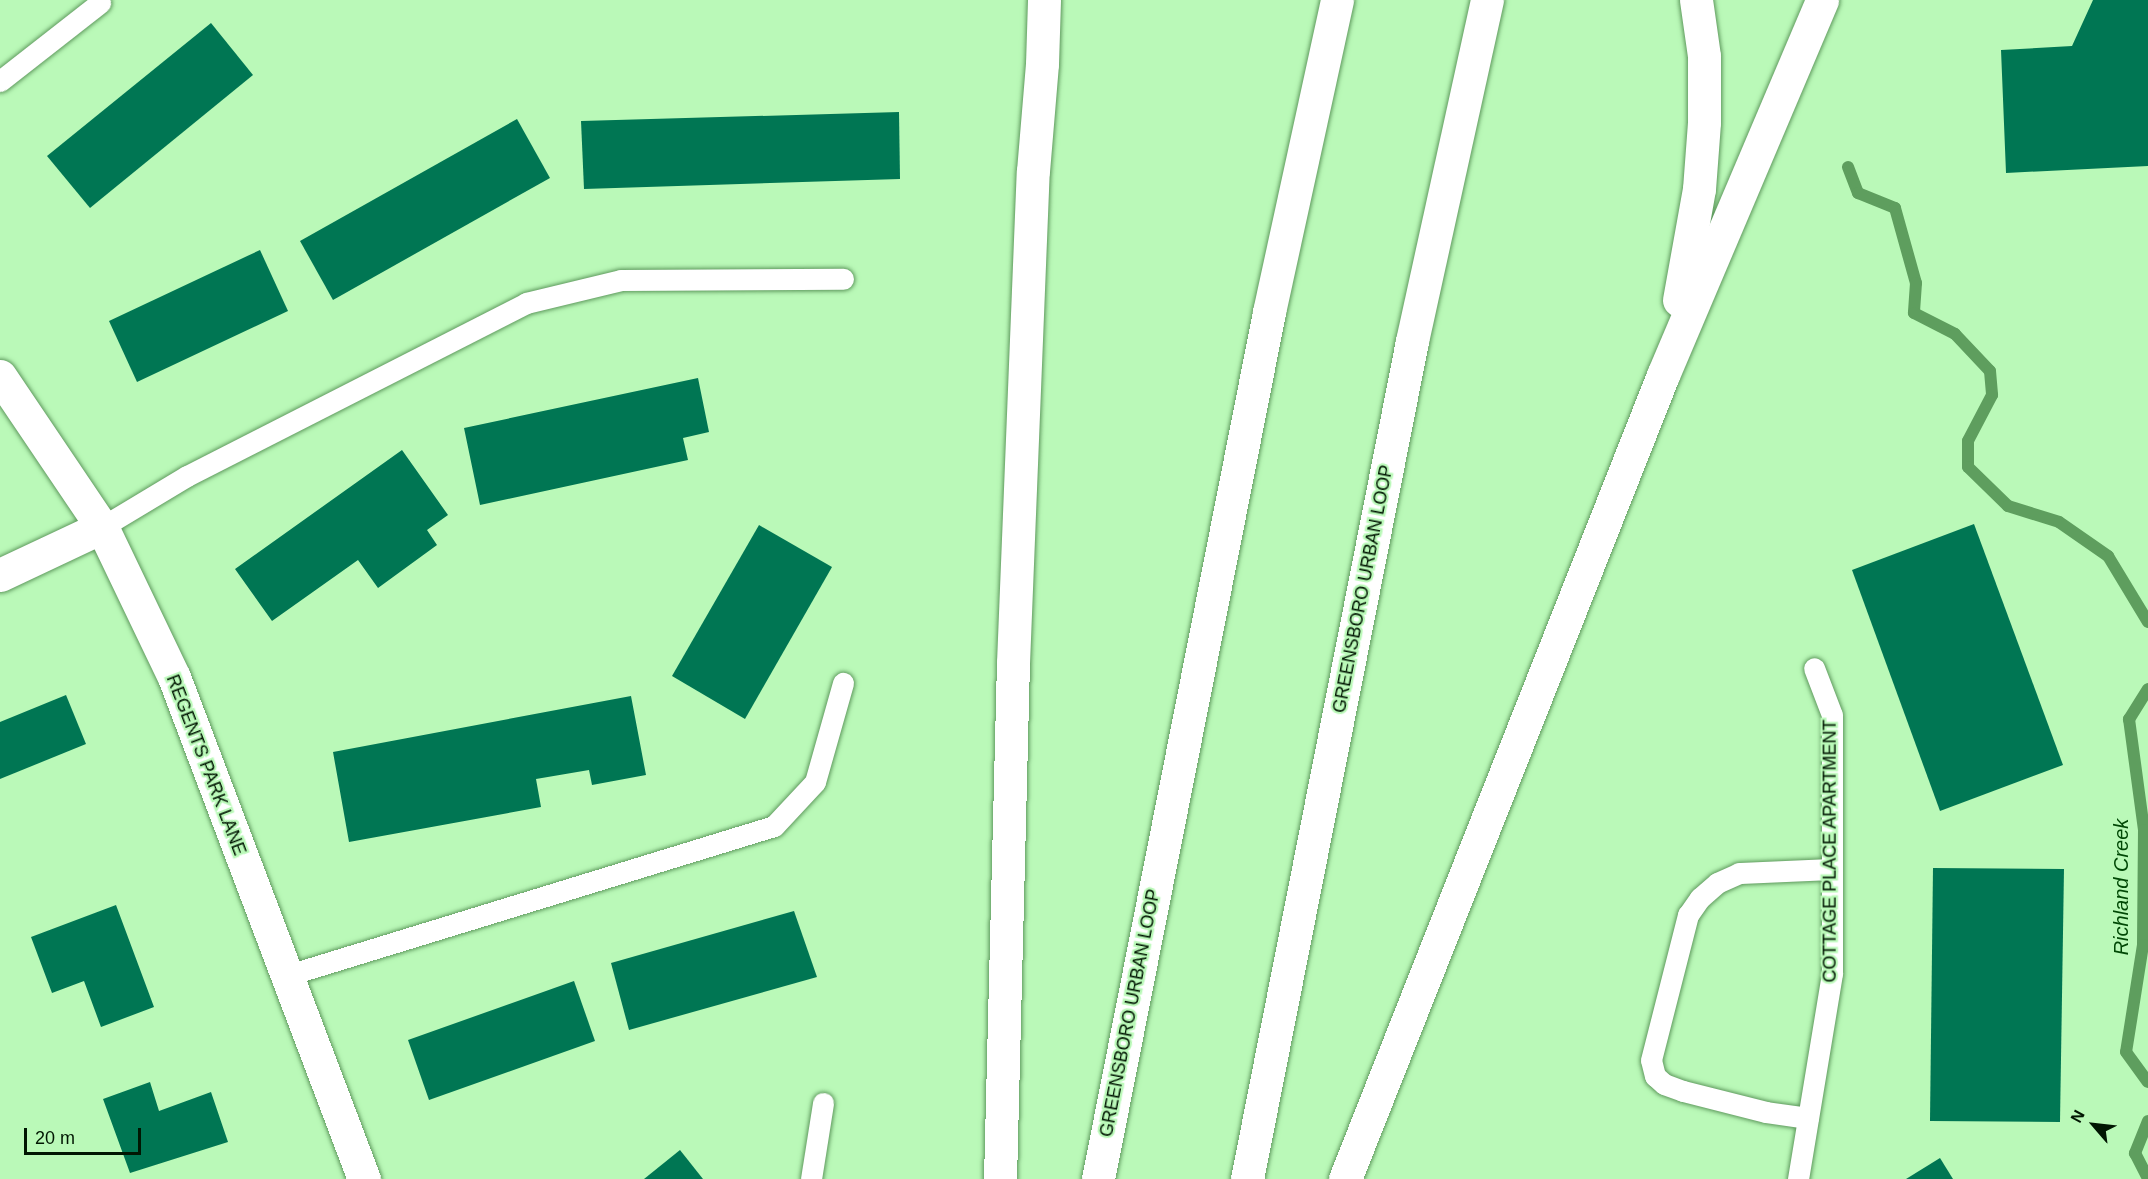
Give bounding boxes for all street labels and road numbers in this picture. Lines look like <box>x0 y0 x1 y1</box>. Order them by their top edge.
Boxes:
street label: GREENSBORO URBAN LOOP <box>1328 463 1398 715</box>
street label: REGENTS PARK LANE <box>162 672 250 858</box>
street label: COTTAGE PLACE APARTMENT <box>1819 719 1841 983</box>
street label: GREENSBORO URBAN LOOP <box>1095 887 1165 1139</box>

